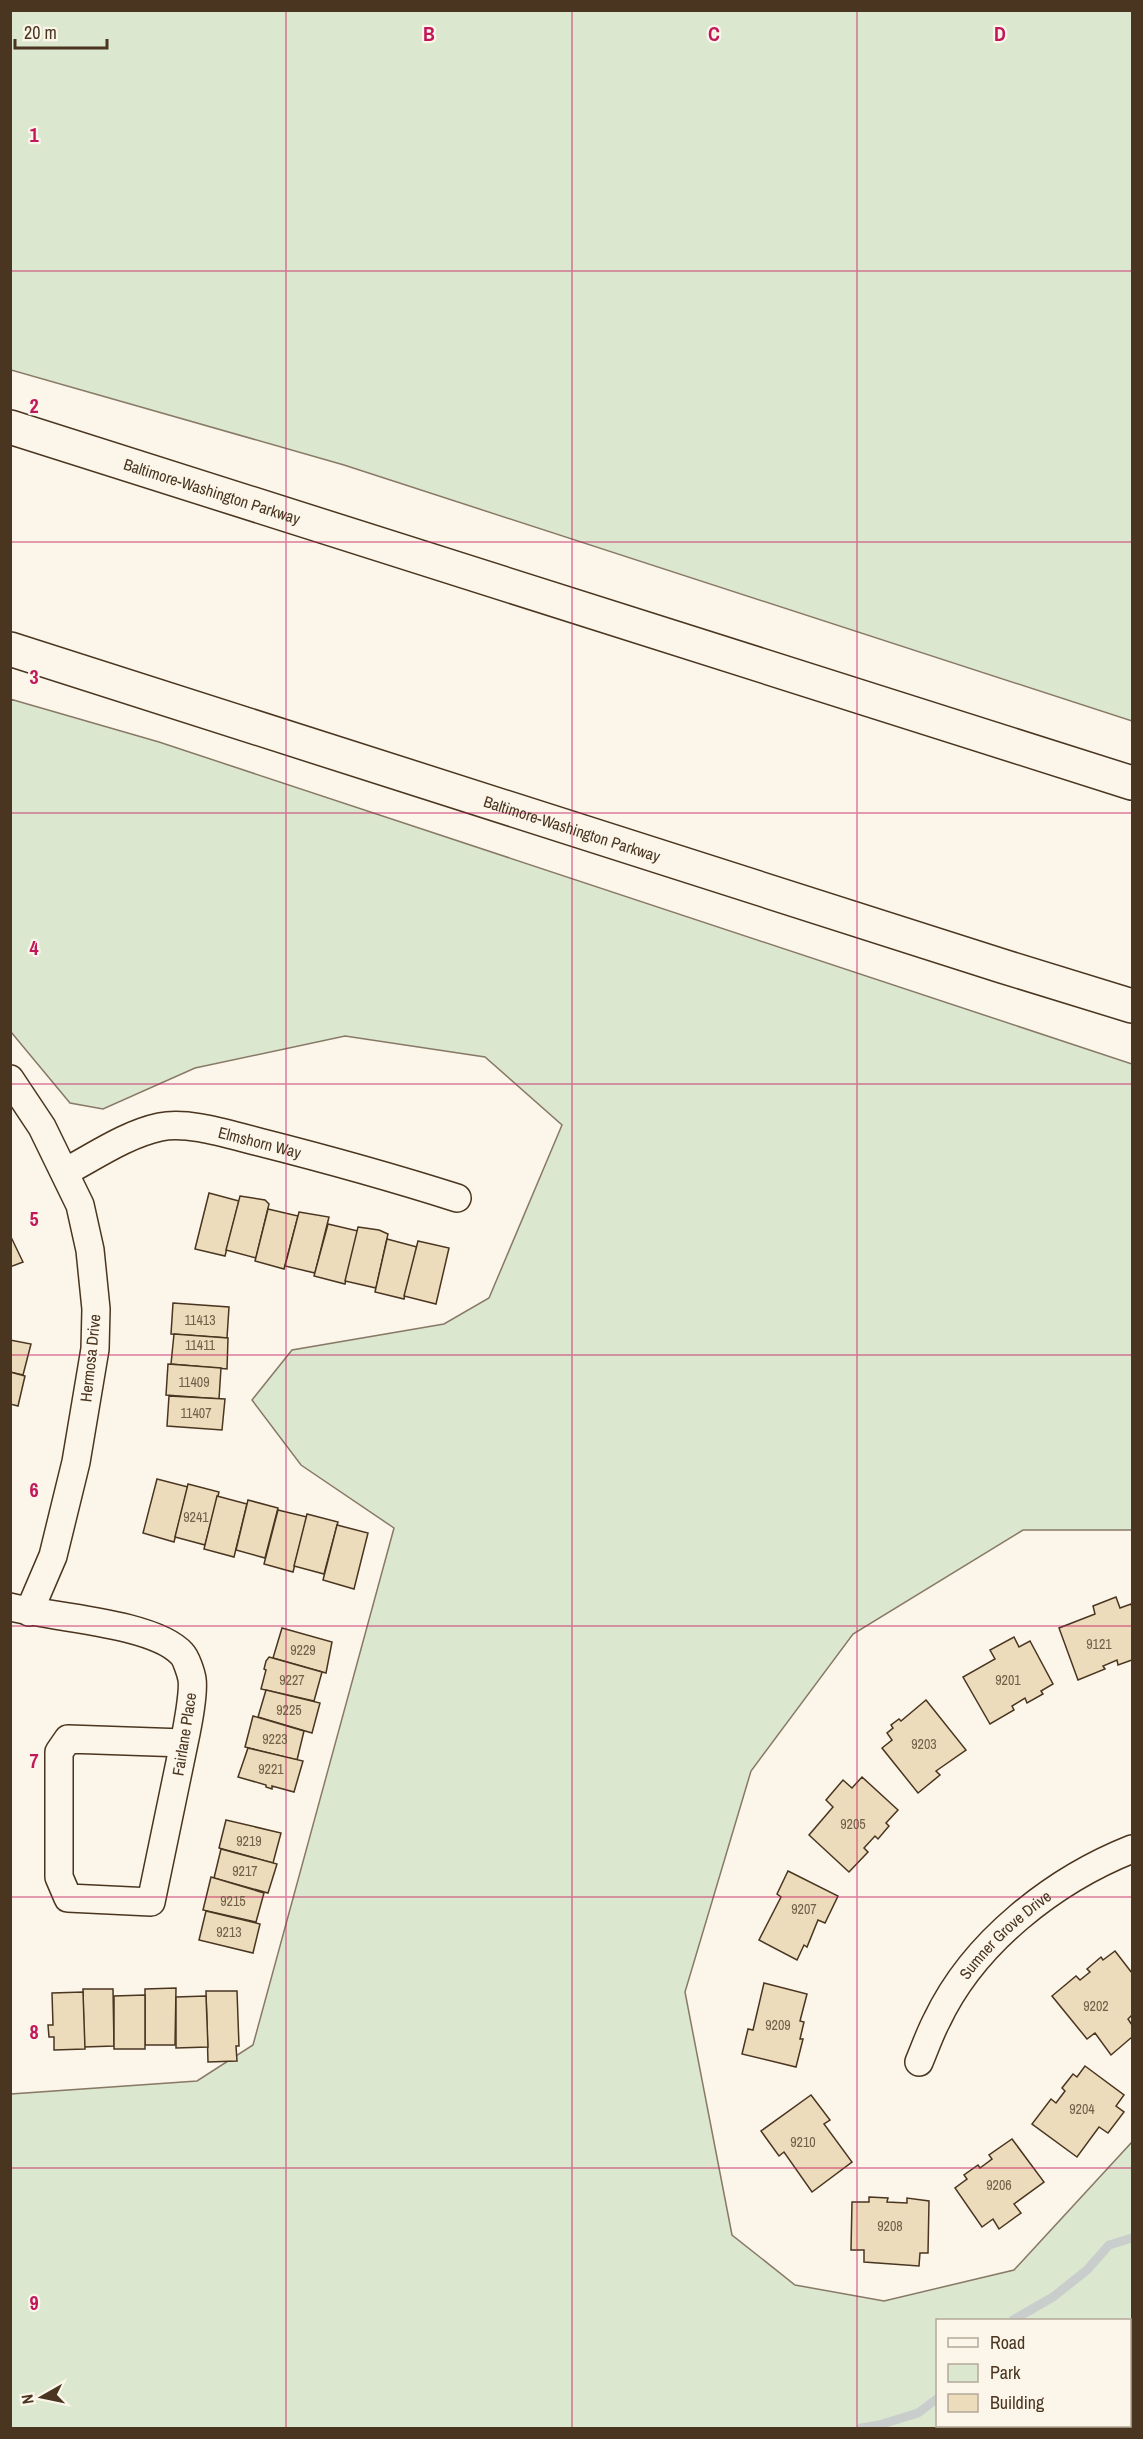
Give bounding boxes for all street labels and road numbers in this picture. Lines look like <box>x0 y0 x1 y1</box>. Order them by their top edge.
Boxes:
street label: Baltimore-Washington Parkway <box>121 453 304 530</box>
street label: Baltimore-Washington Parkway <box>481 790 663 867</box>
street label: Elmshorn Way <box>216 1121 304 1164</box>
street label: Hermosa Drive <box>74 1313 106 1403</box>
street label: Fairlane Place <box>167 1691 201 1777</box>
street label: Sumner Grove Drive <box>954 1885 1055 1984</box>

